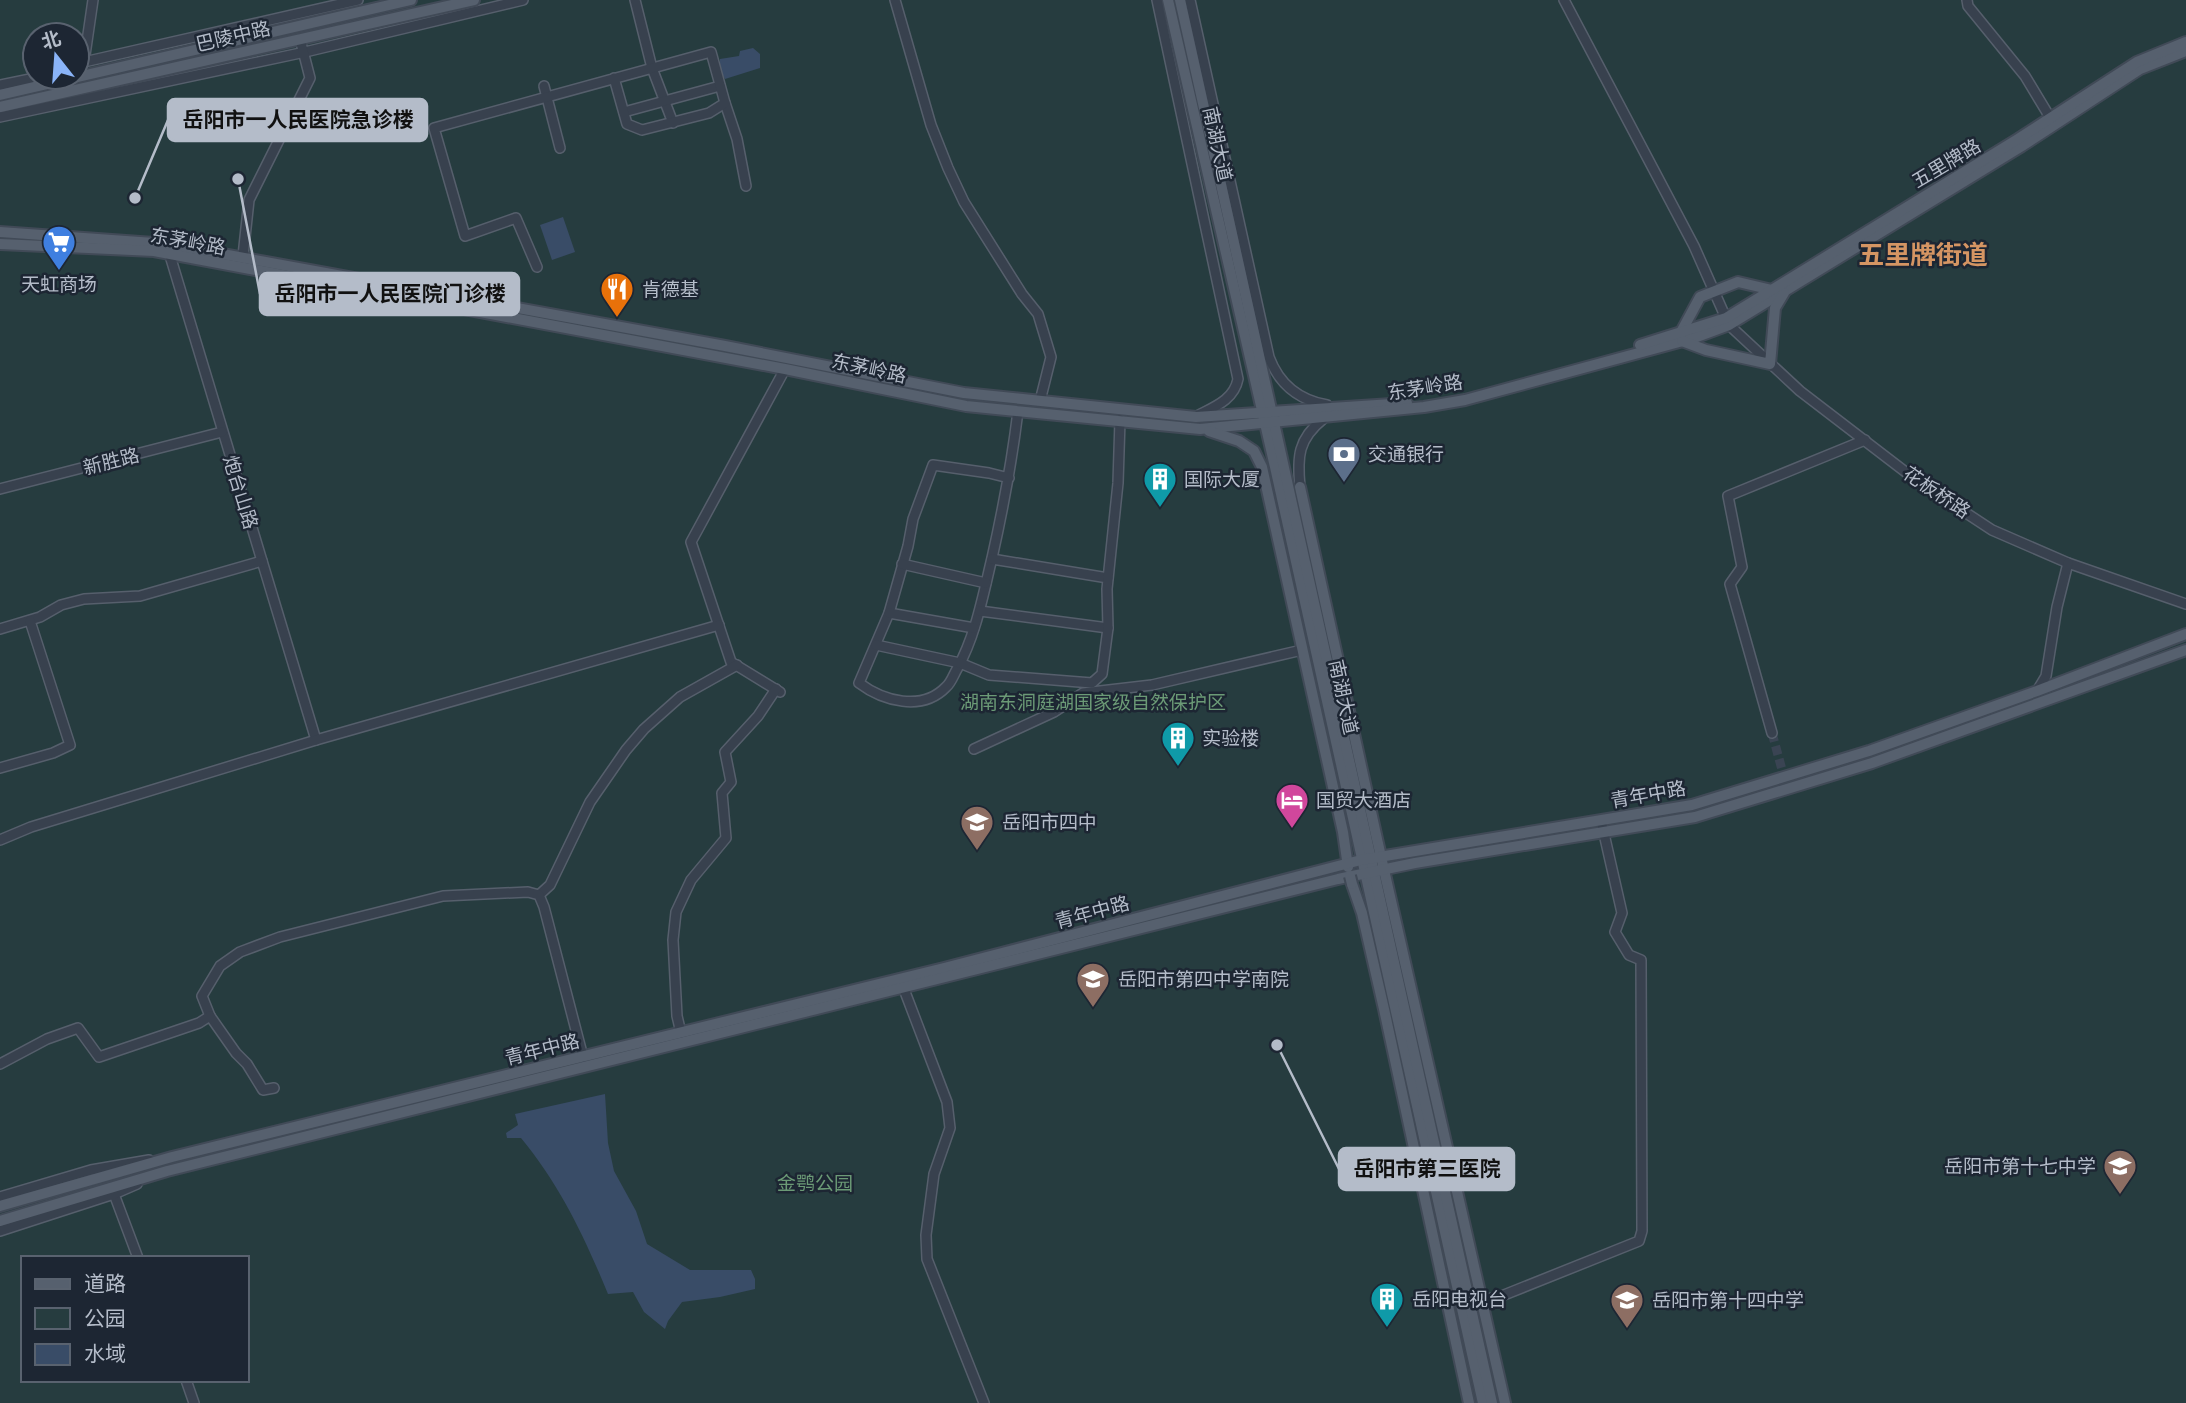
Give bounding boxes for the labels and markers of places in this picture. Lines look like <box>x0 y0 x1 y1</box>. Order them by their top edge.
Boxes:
callout: 岳阳市一人民医院急诊楼 <box>168 99 427 141</box>
supermarket icon: 天虹商场 <box>40 223 78 272</box>
restaurant icon: 肯德基 <box>598 270 636 319</box>
place label: 天虹商场 <box>21 272 97 297</box>
callout: 岳阳市一人民医院门诊楼 <box>260 273 519 315</box>
place label: 肯德基 <box>642 277 699 302</box>
bank icon: 交通银行 <box>1325 435 1363 484</box>
place label: 交通银行 <box>1368 442 1444 467</box>
building icon: 国际大厦 <box>1141 460 1179 509</box>
place label: 国际大厦 <box>1184 467 1260 492</box>
building icon: 实验楼 <box>1159 719 1197 768</box>
place label: 实验楼 <box>1202 726 1259 751</box>
hotel icon: 国贸大酒店 <box>1273 781 1311 830</box>
place label: 国贸大酒店 <box>1316 788 1411 813</box>
school or university icon: 岳阳市四中 <box>958 803 996 852</box>
place label: 岳阳市四中 <box>1002 810 1097 835</box>
school or university icon: 岳阳市第四中学南院 <box>1074 960 1112 1009</box>
place label: 岳阳市第四中学南院 <box>1118 967 1289 992</box>
school or university icon: 岳阳市第十七中学 <box>2101 1147 2139 1196</box>
callout: 岳阳市第三医院 <box>1339 1148 1514 1190</box>
place label: 岳阳市第十七中学 <box>1944 1154 2096 1179</box>
building icon: 岳阳电视台 <box>1368 1280 1406 1329</box>
school or university icon: 岳阳市第十四中学 <box>1608 1281 1646 1330</box>
place label: 岳阳电视台 <box>1412 1287 1507 1312</box>
place label: 岳阳市第十四中学 <box>1652 1288 1804 1313</box>

